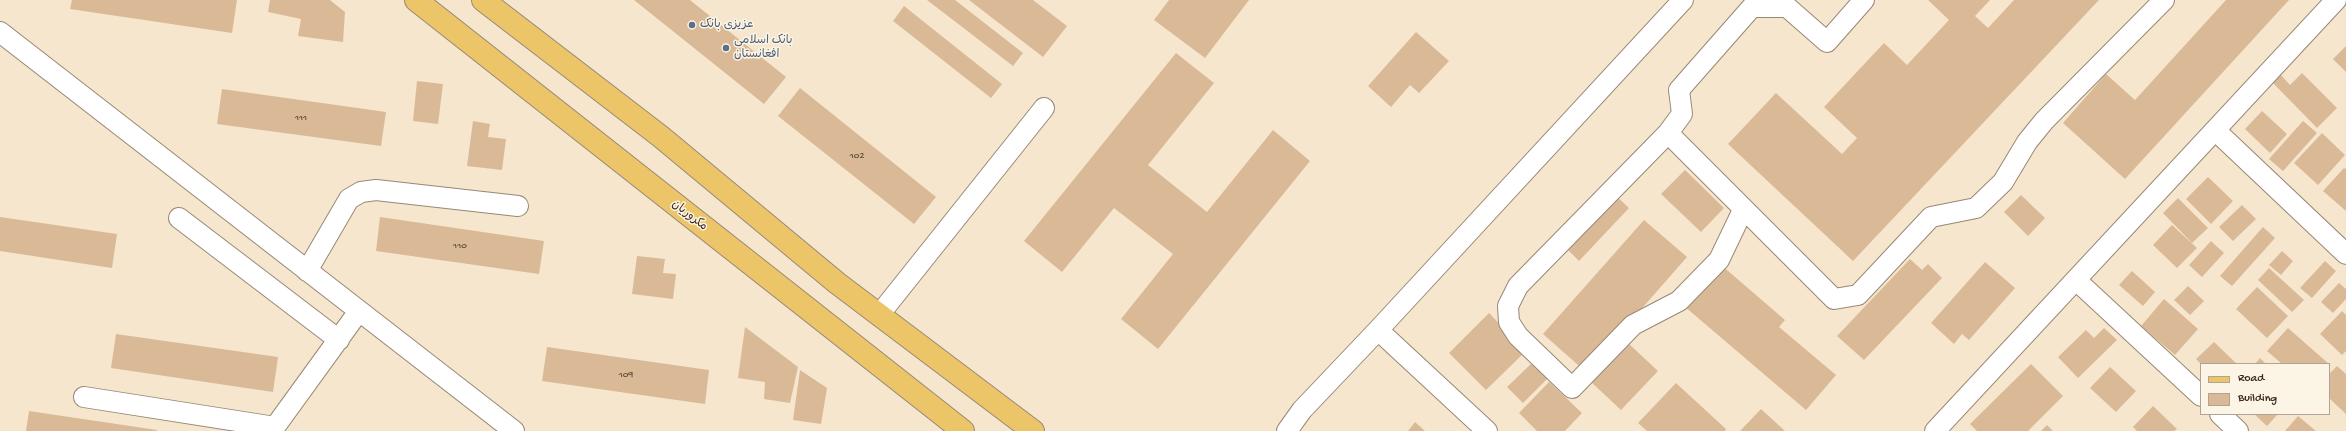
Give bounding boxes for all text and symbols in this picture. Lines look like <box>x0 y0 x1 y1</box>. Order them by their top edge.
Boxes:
place label: عزیزی بانک <box>700 18 753 32</box>
marker: عزیزی بانک <box>687 20 697 30</box>
place label: بانک اسلامی افغانستان <box>734 34 793 62</box>
marker: بانک اسلامی افغانستان <box>721 43 731 53</box>
house number: 111 <box>295 112 307 124</box>
house number: 102 <box>850 150 864 162</box>
street label: مکروریان <box>668 198 710 234</box>
house number: 110 <box>453 240 467 252</box>
legend <box>2200 363 2330 415</box>
house number: 109 <box>619 369 633 381</box>
text: Road <box>2238 372 2264 386</box>
text: Building <box>2238 392 2277 406</box>

